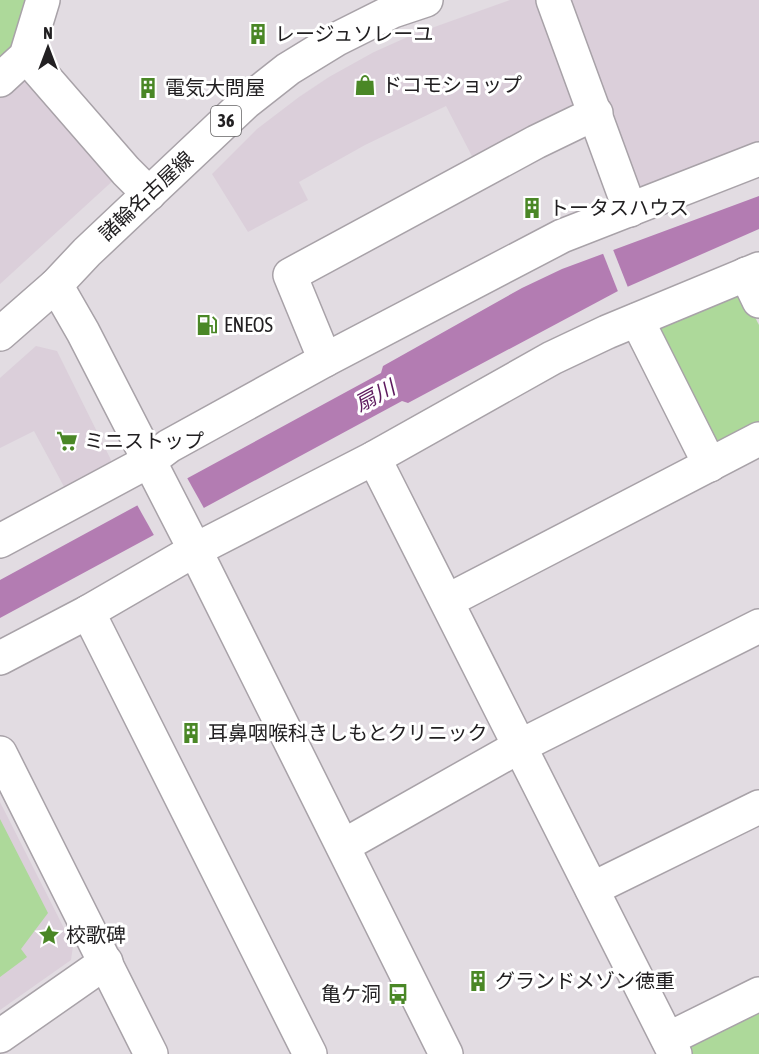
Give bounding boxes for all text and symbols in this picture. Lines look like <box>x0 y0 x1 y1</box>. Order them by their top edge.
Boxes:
north arrow <box>18 18 78 78</box>
building icon: レージュソレーユ <box>246 22 270 46</box>
place label: レージュソレーユ <box>275 22 433 45</box>
text: N <box>43 24 53 42</box>
shop icon: ドコモショップ <box>353 73 377 97</box>
place label: ドコモショップ <box>382 73 522 96</box>
building icon: 電気大問屋 <box>136 76 160 100</box>
place label: 電気大問屋 <box>165 76 265 99</box>
road number: 36 <box>211 106 241 136</box>
street label: 諸輪名古屋線 <box>94 146 197 245</box>
building icon: トータスハウス <box>520 196 544 220</box>
place label: トータスハウス <box>549 196 689 219</box>
fuel station icon: ENEOS <box>195 313 219 337</box>
place label: ENEOS <box>224 313 273 336</box>
water label: 扇川 <box>350 374 400 416</box>
supermarket icon: ミニストップ <box>55 429 79 453</box>
place label: ミニストップ <box>84 429 204 452</box>
building icon: 耳鼻咽喉科きしもとクリニック <box>179 721 203 745</box>
place label: 耳鼻咽喉科きしもとクリニック <box>208 721 488 744</box>
place icon: 校歌碑 <box>37 923 61 947</box>
place label: 校歌碑 <box>66 923 126 946</box>
building icon: グランドメゾン徳重 <box>466 969 490 993</box>
place label: グランドメゾン徳重 <box>495 969 675 992</box>
place label: 亀ケ洞 <box>321 982 381 1005</box>
bus stop icon: 亀ケ洞 <box>386 982 410 1006</box>

